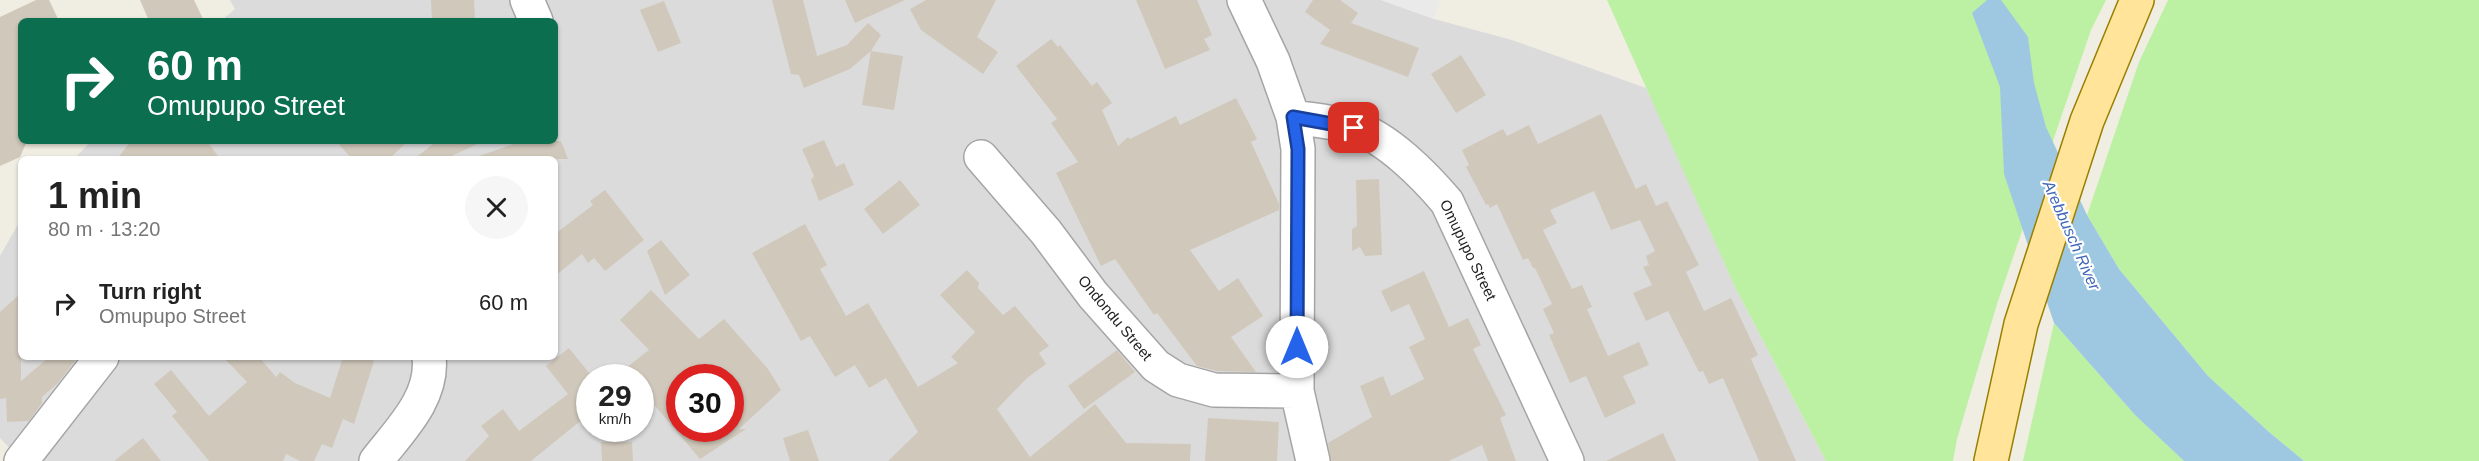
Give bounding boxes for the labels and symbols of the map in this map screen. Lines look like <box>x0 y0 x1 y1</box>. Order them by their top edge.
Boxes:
pin <box>1328 102 1379 153</box>
water label: Arebbusch River <box>2039 177 2104 293</box>
street label: Omupupo Street <box>1437 197 1501 304</box>
street label: Ondondu Street <box>1075 272 1156 364</box>
position arrow <box>1265 315 1329 379</box>
speed limit sign: 30 <box>666 364 744 442</box>

